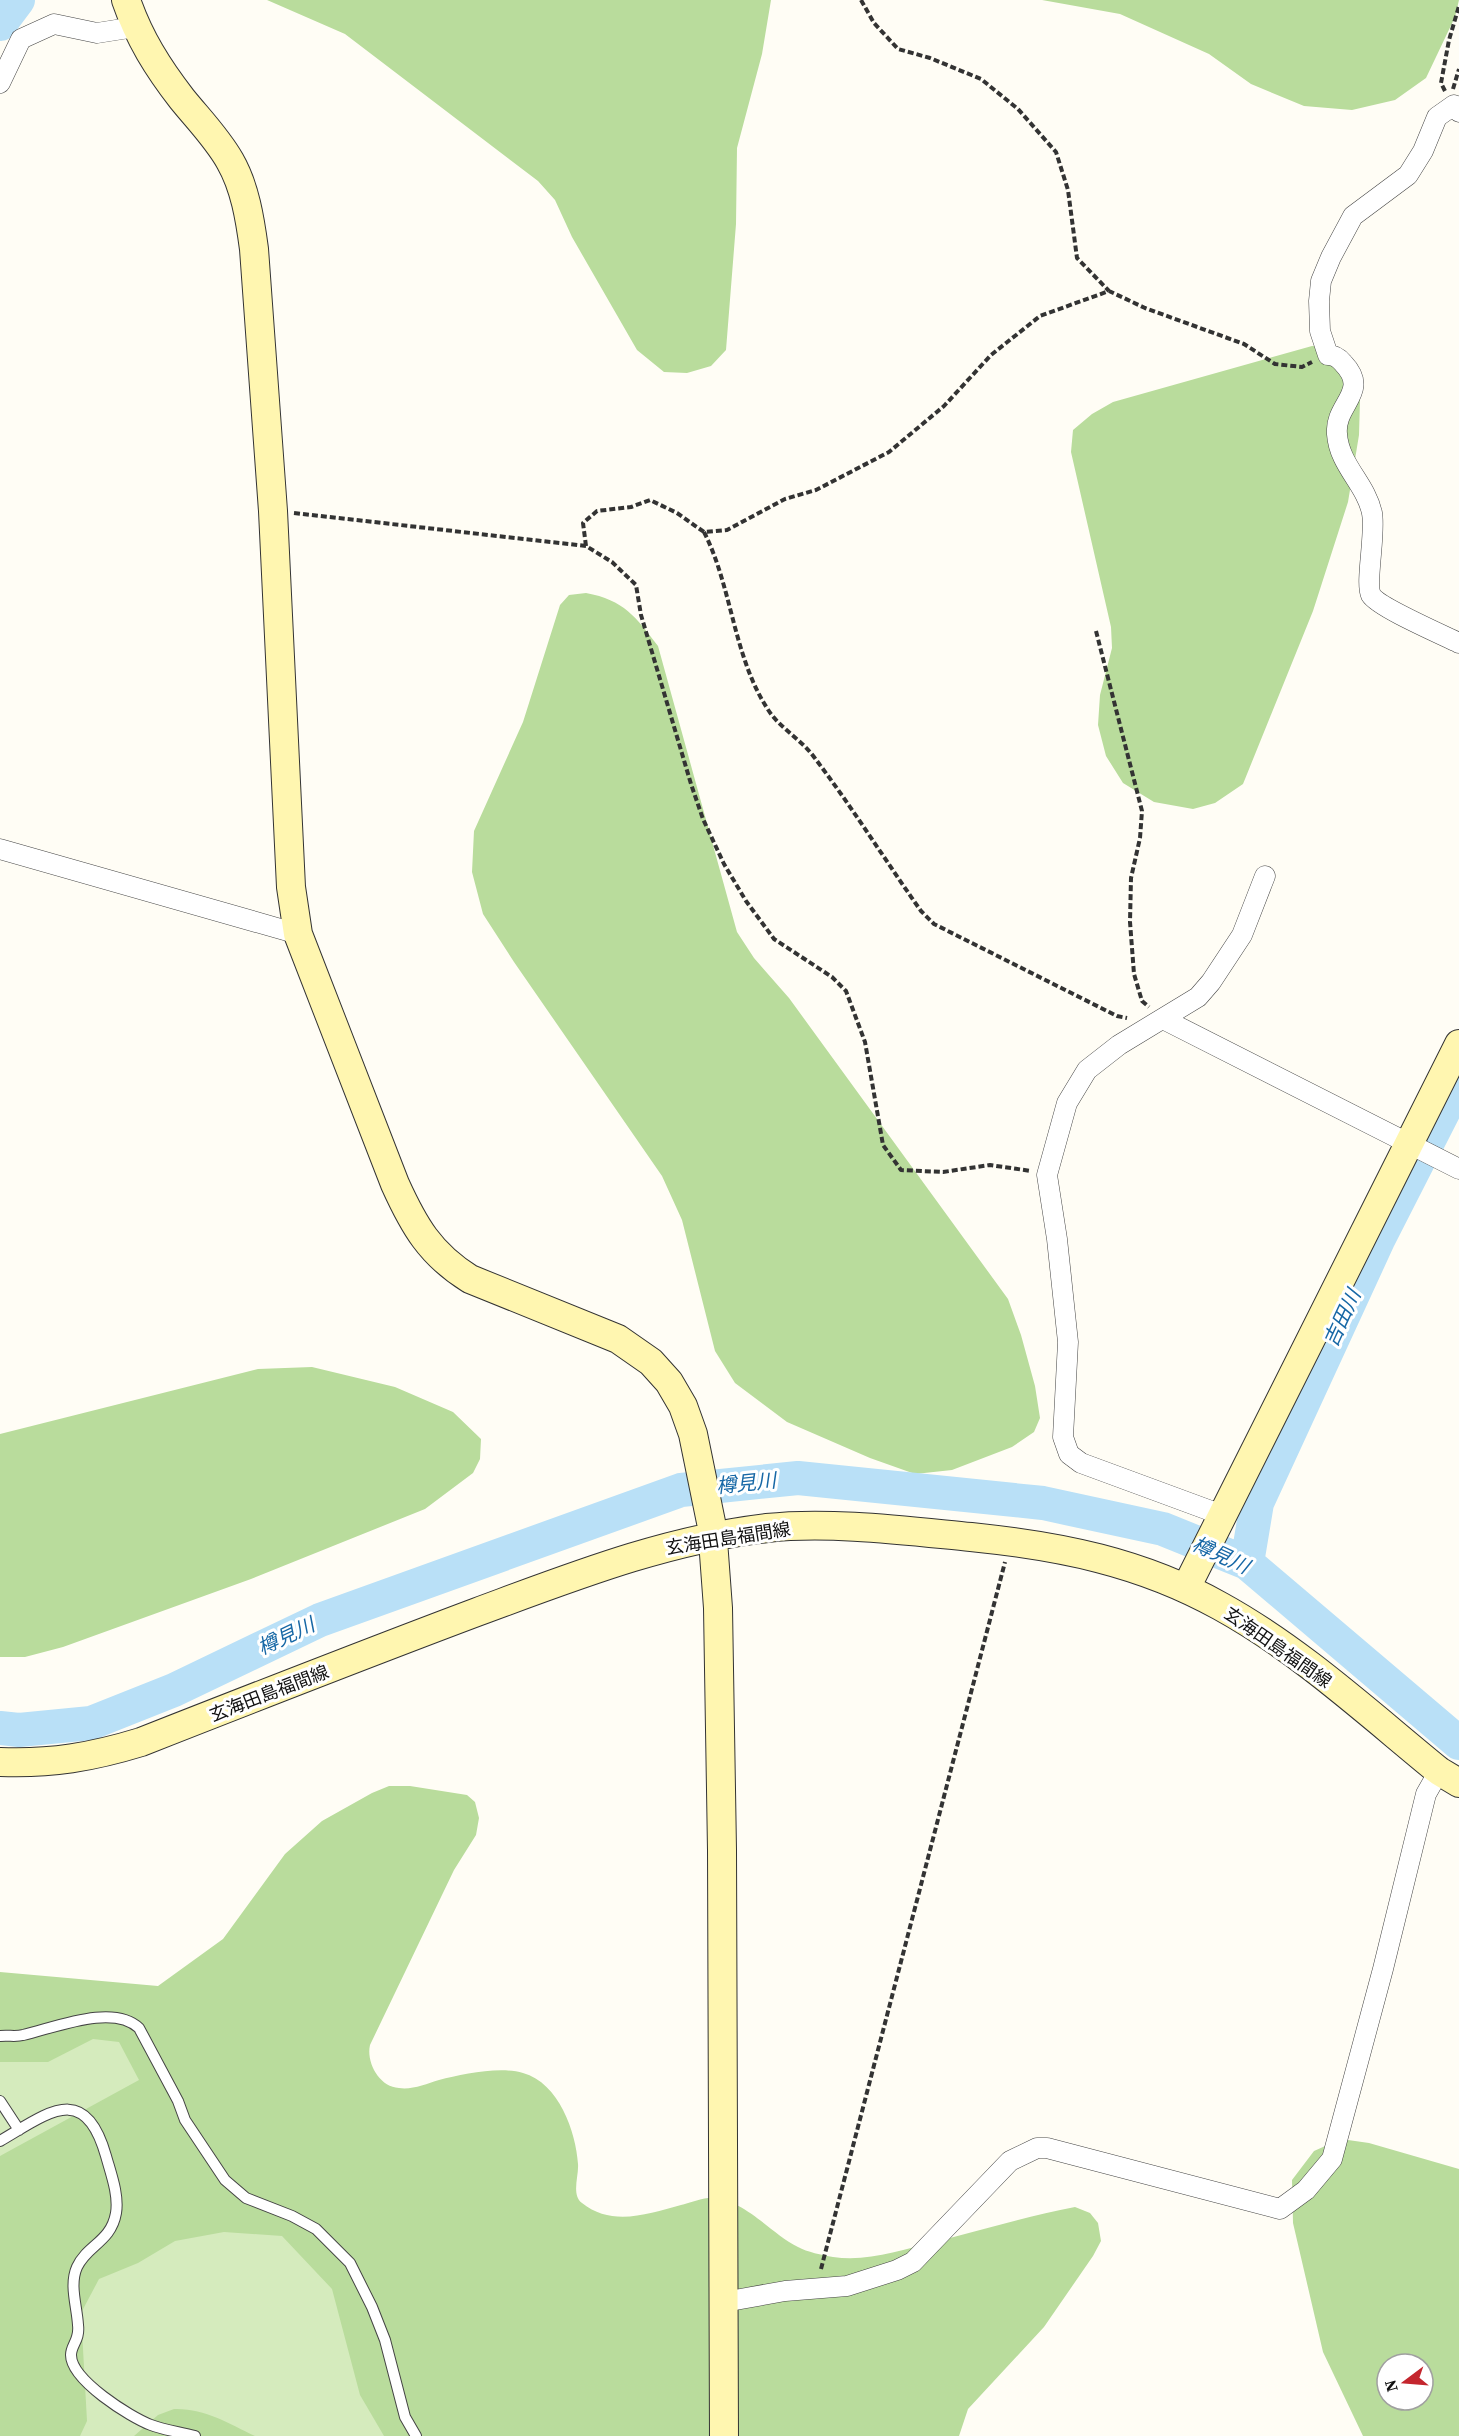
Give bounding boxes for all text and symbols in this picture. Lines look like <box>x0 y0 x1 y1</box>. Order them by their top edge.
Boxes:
water label: 吉田川 <box>1317 1283 1368 1351</box>
water label: 樽見川 <box>715 1466 779 1500</box>
street label: 玄海田島福間線 <box>664 1516 792 1560</box>
water label: 樽見川 <box>1188 1530 1256 1581</box>
street label: 玄海田島福間線 <box>1219 1601 1337 1693</box>
water label: 樽見川 <box>253 1610 321 1661</box>
street label: 玄海田島福間線 <box>206 1659 332 1727</box>
north arrow <box>1375 2352 1435 2412</box>
text: N <box>1378 2377 1403 2395</box>

